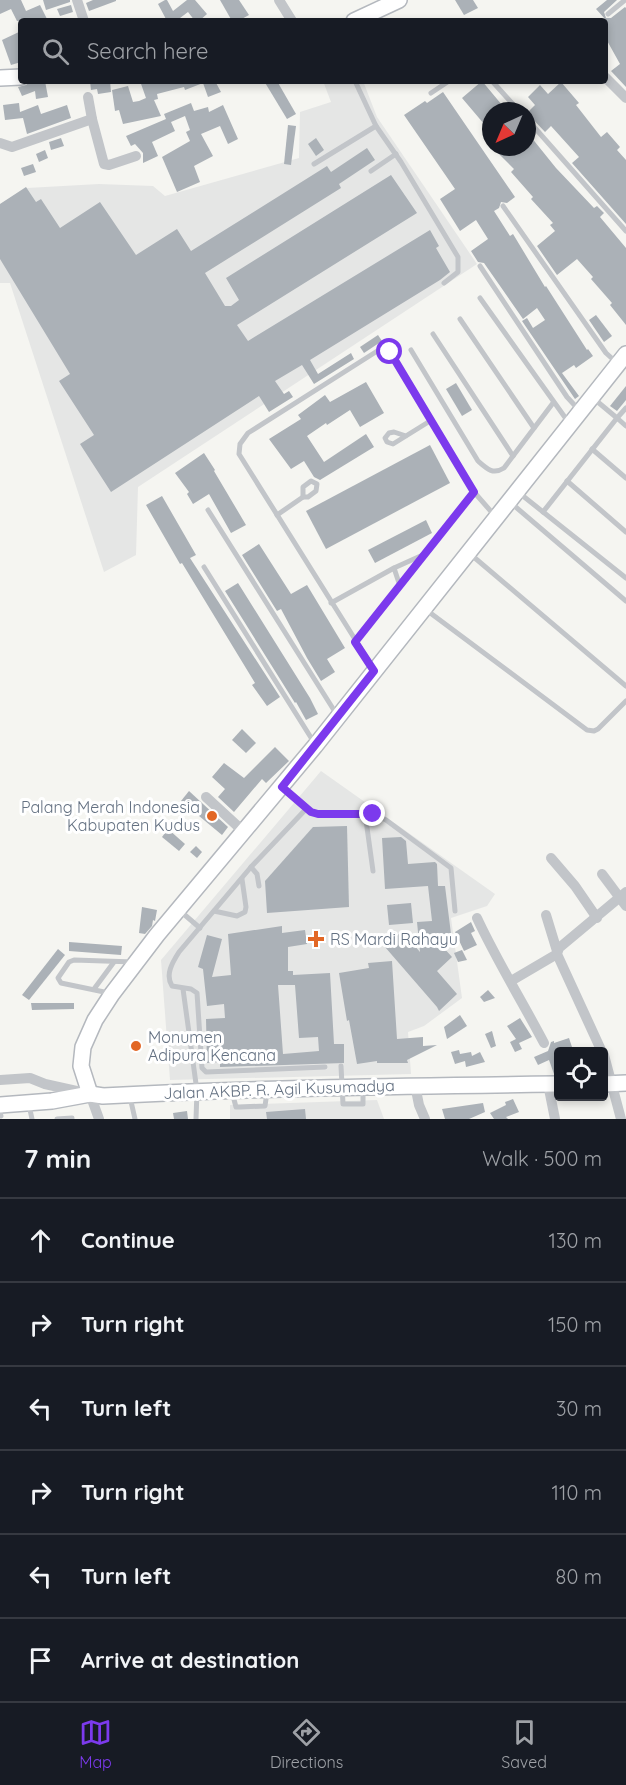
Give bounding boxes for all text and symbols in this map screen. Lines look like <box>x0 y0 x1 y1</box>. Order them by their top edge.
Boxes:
search box <box>18 18 608 84</box>
icon: search <box>39 35 72 68</box>
text: Search here <box>87 37 208 65</box>
north arrow <box>482 102 536 156</box>
route start <box>376 338 402 364</box>
place label: Palang Merah Indonesia Kabupaten Kudus <box>21 797 200 835</box>
route end <box>359 800 385 826</box>
marker: Palang Merah Indonesia Kabupaten Kudus <box>205 809 219 823</box>
place label: RS Mardi Rahayu <box>330 929 458 949</box>
marker: RS Mardi Rahayu <box>307 930 325 948</box>
place label: Monumen Adipura Kencana <box>148 1027 276 1065</box>
marker: Monumen Adipura Kencana <box>129 1039 143 1053</box>
map controls <box>554 1047 608 1101</box>
button: locate <box>554 1047 608 1101</box>
street label: Jalan AKBP. R. Agil Kusumadya <box>163 1075 395 1103</box>
text: 7 min <box>24 1142 91 1175</box>
text: Walk · 500 m <box>482 1146 602 1171</box>
icon: ahead <box>24 1224 57 1257</box>
text: Continue <box>81 1226 175 1254</box>
text: 130 m <box>549 1228 602 1253</box>
icon: right <box>24 1308 57 1341</box>
text: Turn right <box>81 1310 185 1338</box>
text: 150 m <box>548 1312 602 1337</box>
icon: left <box>24 1392 57 1425</box>
text: Turn left <box>81 1394 171 1422</box>
text: 30 m <box>556 1396 602 1421</box>
icon: right <box>24 1476 57 1509</box>
text: Turn right <box>81 1478 185 1506</box>
text: 110 m <box>552 1480 602 1505</box>
icon: left <box>24 1560 57 1593</box>
text: Turn left <box>81 1562 171 1590</box>
text: 80 m <box>556 1564 602 1589</box>
icon: arrive <box>24 1644 57 1677</box>
text: Arrive at destination <box>81 1646 299 1674</box>
tab: Map <box>79 1716 112 1772</box>
tab: Directions <box>270 1716 343 1772</box>
tab: Saved <box>501 1716 547 1772</box>

